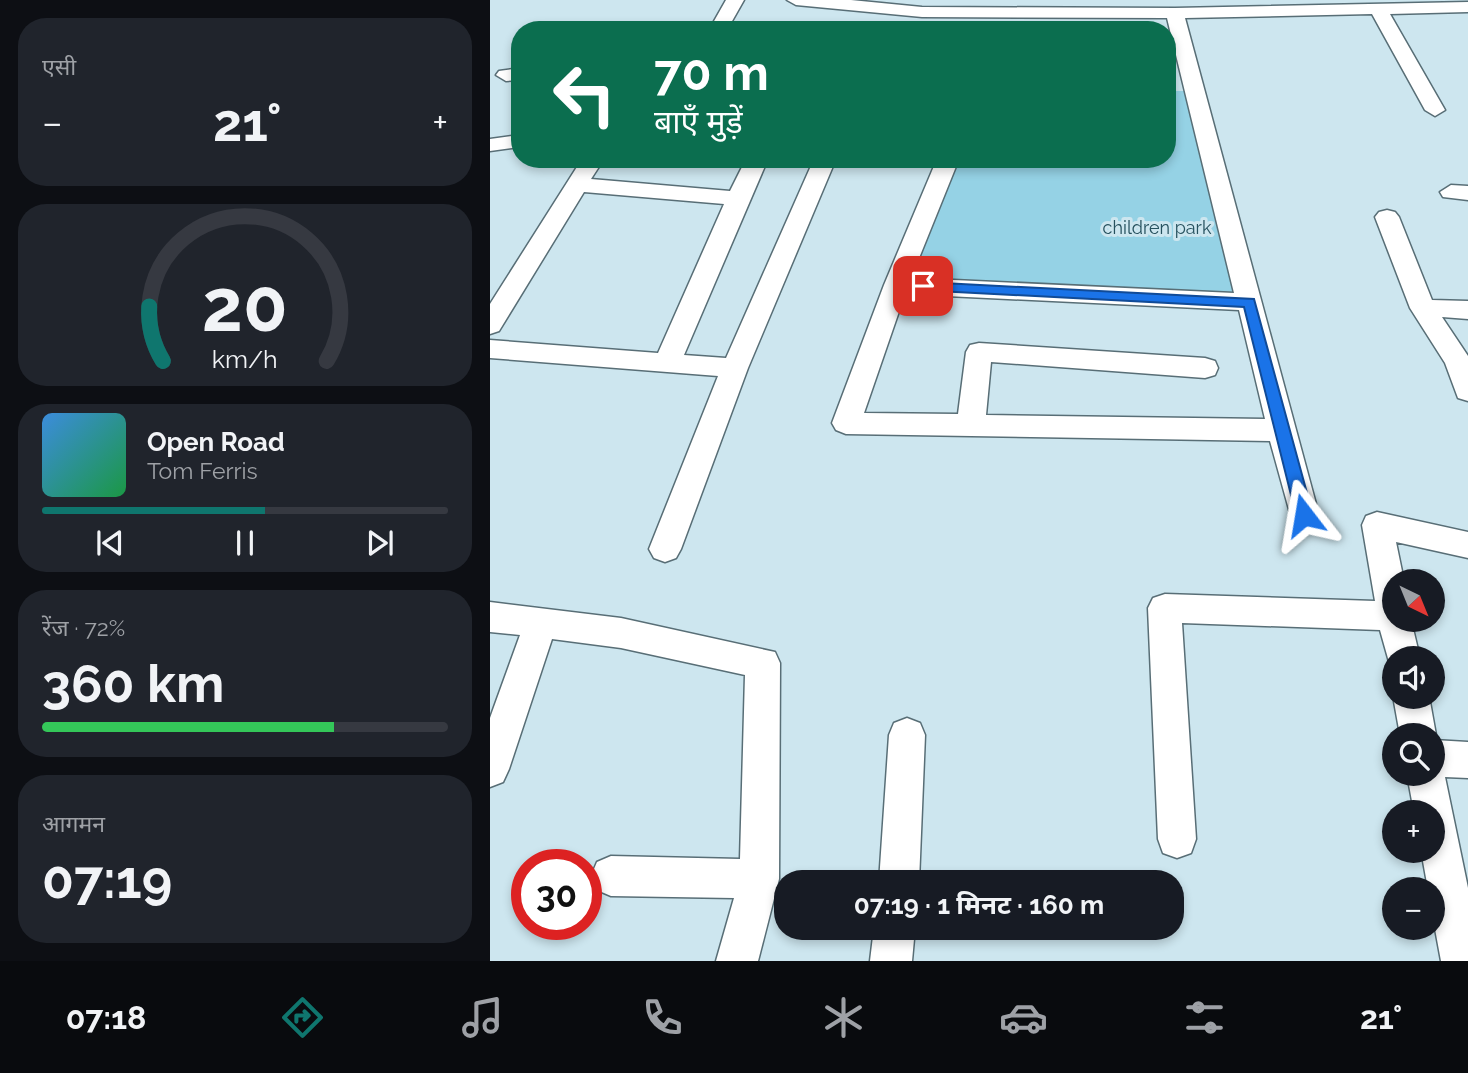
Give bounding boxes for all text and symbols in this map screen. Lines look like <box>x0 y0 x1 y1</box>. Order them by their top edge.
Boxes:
text: 70 m <box>654 44 769 101</box>
icon: left <box>539 49 630 140</box>
text: एसी <box>42 53 76 80</box>
text: 21° <box>213 92 282 153</box>
text: − <box>42 100 62 145</box>
text: + <box>432 100 448 145</box>
text: बाएँ मुड़ें <box>654 103 743 140</box>
park label: children park <box>1103 217 1212 238</box>
pin <box>893 256 953 316</box>
text: 20 <box>202 263 288 348</box>
icon: arrive <box>904 267 942 305</box>
text: km/h <box>212 344 278 374</box>
text: Open Road <box>147 427 285 457</box>
text: Tom Ferris <box>147 457 258 484</box>
position arrow <box>1267 478 1341 552</box>
icon: previous <box>91 524 129 562</box>
icon: pause <box>226 524 264 562</box>
icon: next <box>361 524 399 562</box>
north arrow <box>1382 569 1446 632</box>
map controls <box>1382 569 1445 940</box>
text: रेंज · 72% <box>42 614 125 641</box>
button: sound <box>1382 646 1445 709</box>
text: 360 km <box>42 653 224 714</box>
button: search <box>1382 723 1445 786</box>
button: + <box>1382 800 1445 863</box>
text: आगमन <box>42 810 105 837</box>
text: 07:19 <box>42 849 172 910</box>
speed limit sign: 30 <box>511 849 602 940</box>
button: − <box>1382 877 1445 940</box>
text: 07:19 · 1 मिनट · 160 m <box>854 890 1104 920</box>
icon: directions <box>278 993 327 1042</box>
icon: music <box>458 993 507 1042</box>
icon: phone <box>638 993 687 1042</box>
icon: climate <box>819 993 868 1042</box>
icon: car <box>999 993 1048 1042</box>
icon: filters <box>1180 993 1229 1042</box>
text: 07:18 <box>66 999 146 1036</box>
text: 21° <box>1360 999 1402 1036</box>

